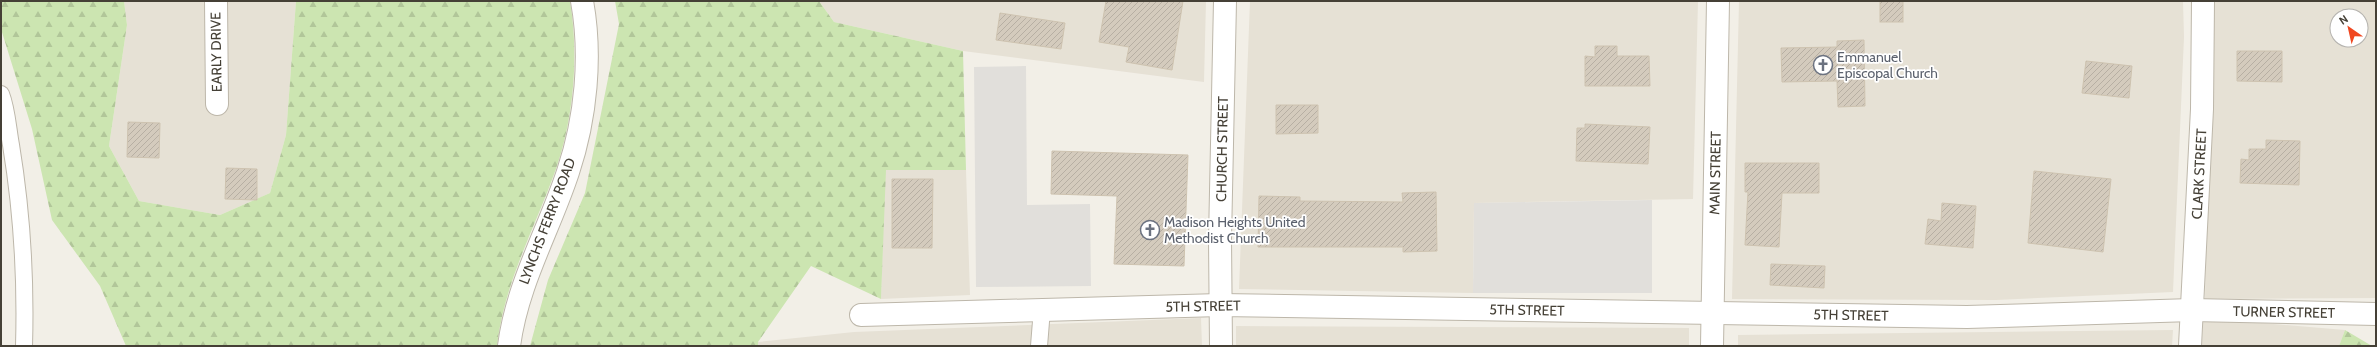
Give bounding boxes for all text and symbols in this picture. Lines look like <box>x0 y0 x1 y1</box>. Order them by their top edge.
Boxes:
north arrow <box>2329 8 2369 48</box>
street label: EARLY DRIVE <box>206 12 226 92</box>
text: N <box>2336 12 2351 28</box>
place label: Emmanuel Episcopal Church <box>1837 48 1938 82</box>
church icon: Emmanuel Episcopal Church <box>1812 54 1834 76</box>
street label: CHURCH STREET <box>1212 95 1232 202</box>
street label: CLARK STREET <box>2188 128 2210 220</box>
street label: MAIN STREET <box>1705 131 1725 215</box>
street label: LYNCHS FERRY ROAD <box>515 155 579 287</box>
place label: Madison Heights United Methodist Church <box>1164 213 1305 247</box>
church icon: Madison Heights United Methodist Church <box>1139 219 1161 241</box>
street label: 5TH STREET <box>1165 296 1241 316</box>
street label: 5TH STREET <box>1489 300 1565 320</box>
street label: TURNER STREET <box>2233 302 2336 322</box>
street label: 5TH STREET <box>1813 305 1889 325</box>

